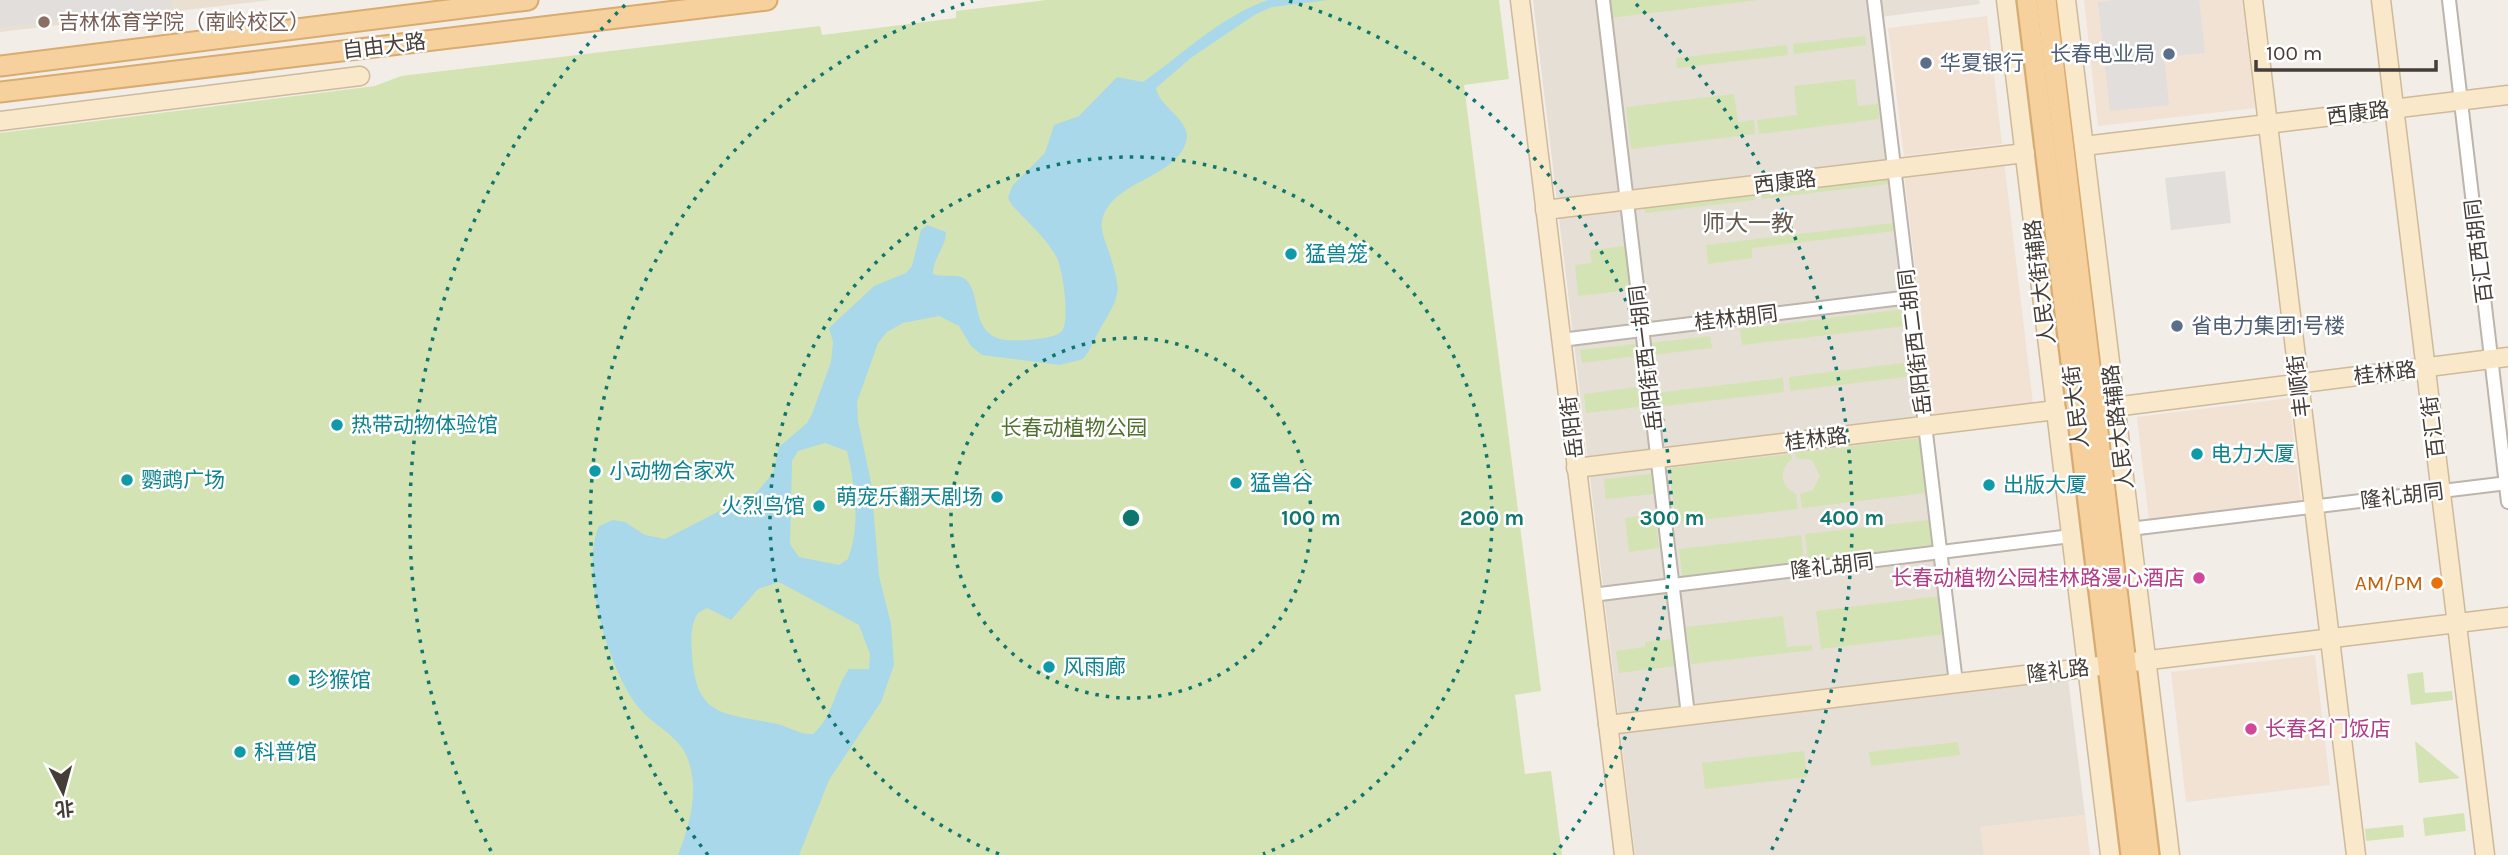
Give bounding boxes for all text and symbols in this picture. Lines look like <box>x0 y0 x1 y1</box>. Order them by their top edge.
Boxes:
place label: 吉林体育学院（南岭校区） <box>58 10 310 34</box>
marker: 吉林体育学院（南岭校区） <box>36 14 52 30</box>
scale bar <box>2256 28 2436 72</box>
street label: 自由大路 <box>341 29 427 63</box>
text: 100 m <box>2266 41 2323 65</box>
place label: 长春电业局 <box>2050 42 2155 66</box>
marker: 长春电业局 <box>2161 46 2177 62</box>
place label: 华夏银行 <box>1940 51 2024 75</box>
marker: 华夏银行 <box>1918 55 1934 71</box>
street label: 西康路 <box>2325 97 2391 129</box>
street label: 西康路 <box>1752 166 1818 198</box>
street label: 百汇西胡同 <box>2461 197 2497 305</box>
district label: 师大一教 <box>1702 210 1794 237</box>
street label: 人民大街辅路 <box>2020 218 2060 346</box>
place label: 猛兽笼 <box>1305 242 1368 266</box>
marker: 猛兽笼 <box>1283 246 1299 262</box>
street label: 岳阳街西二胡同 <box>1894 268 1936 416</box>
street label: 岳阳街西一胡同 <box>1625 284 1667 432</box>
street label: 桂林胡同 <box>1693 301 1779 335</box>
place label: 省电力集团1号楼 <box>2191 314 2345 338</box>
marker: 省电力集团1号楼 <box>2169 318 2185 334</box>
street label: 丰顺街 <box>2283 353 2315 419</box>
street label: 桂林路 <box>2352 357 2418 389</box>
street label: 人民大路辅路 <box>2098 363 2138 491</box>
street label: 人民大街 <box>2059 364 2093 450</box>
street label: 岳阳街 <box>1556 394 1588 460</box>
street label: 百汇街 <box>2417 394 2449 460</box>
place label: 热带动物体验馆 <box>351 413 498 437</box>
park label: 长春动植物公园 <box>1001 416 1148 440</box>
marker: 热带动物体验馆 <box>329 417 345 433</box>
street label: 桂林路 <box>1783 423 1849 455</box>
place label: 电力大厦 <box>2211 442 2295 466</box>
marker: 电力大厦 <box>2189 446 2205 462</box>
place label: 小动物合家欢 <box>609 459 735 483</box>
marker: 小动物合家欢 <box>587 463 603 479</box>
place label: 鹦鹉广场 <box>141 468 225 492</box>
place label: 猛兽谷 <box>1250 471 1313 495</box>
marker: 鹦鹉广场 <box>119 472 135 488</box>
place label: 出版大厦 <box>2003 473 2087 497</box>
marker: 猛兽谷 <box>1228 475 1244 491</box>
marker: 出版大厦 <box>1981 477 1997 493</box>
street label: 隆礼胡同 <box>2359 479 2445 513</box>
place label: 萌宠乐翻天剧场 <box>836 485 983 509</box>
marker: 萌宠乐翻天剧场 <box>989 489 1005 505</box>
place label: 火烈鸟馆 <box>721 494 805 518</box>
marker: 火烈鸟馆 <box>811 498 827 514</box>
centre of rings <box>1119 506 1143 530</box>
text: 100 m <box>1281 506 1341 530</box>
text: 200 m <box>1460 506 1524 530</box>
text: 300 m <box>1640 506 1704 530</box>
text: 400 m <box>1820 506 1884 530</box>
street label: 隆礼胡同 <box>1789 549 1875 583</box>
place label: 长春动植物公园桂林路漫心酒店 <box>1891 566 2185 590</box>
marker: 长春动植物公园桂林路漫心酒店 <box>2191 570 2207 586</box>
place label: AM/PM <box>2355 571 2423 595</box>
marker: AM/PM <box>2429 575 2445 591</box>
place label: 风雨廊 <box>1063 655 1126 679</box>
street label: 隆礼路 <box>2025 655 2091 687</box>
marker: 风雨廊 <box>1041 659 1057 675</box>
place label: 珍猴馆 <box>308 668 371 692</box>
marker: 珍猴馆 <box>286 672 302 688</box>
place label: 长春名门饭店 <box>2265 717 2391 741</box>
marker: 长春名门饭店 <box>2243 721 2259 737</box>
place label: 科普馆 <box>254 740 317 764</box>
marker: 科普馆 <box>232 744 248 760</box>
north arrow <box>28 757 98 827</box>
text: 北 <box>54 796 75 820</box>

